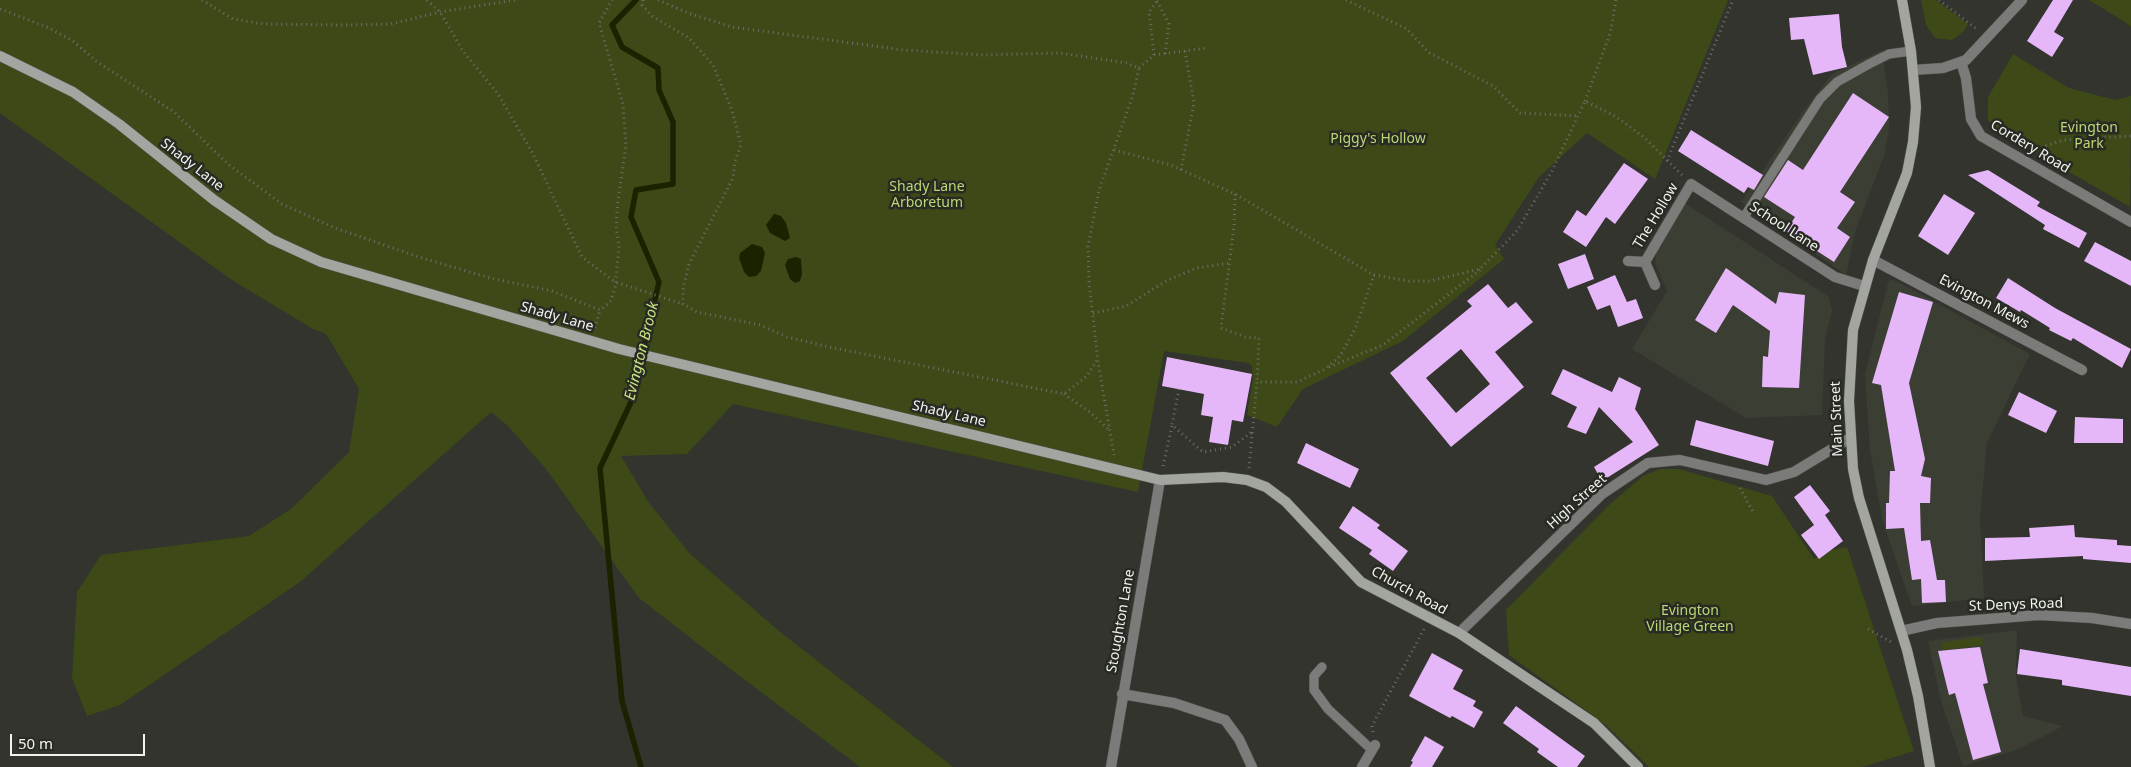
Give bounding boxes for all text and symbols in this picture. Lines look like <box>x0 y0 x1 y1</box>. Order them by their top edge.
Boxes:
street label: Cordery Road <box>1987 117 2073 177</box>
park label: Evington Park <box>2060 120 2118 152</box>
park label: Piggy's Hollow <box>1330 131 1426 147</box>
street label: Shady Lane <box>157 135 227 195</box>
park label: Shady Lane Arboretum <box>889 179 965 212</box>
street label: The Hollow <box>1630 180 1682 252</box>
street label: School Lane <box>1746 198 1822 256</box>
street label: Evington Mews <box>1936 271 2032 333</box>
street label: Shady Lane <box>518 299 596 335</box>
water label: Evington Brook <box>621 300 663 402</box>
street label: Main Street <box>1827 381 1847 457</box>
street label: Shady Lane <box>910 397 988 431</box>
street label: High Street <box>1544 471 1610 533</box>
street label: Church Road <box>1368 563 1450 619</box>
street label: Stoughton Lane <box>1104 568 1138 674</box>
street label: St Denys Road <box>1969 595 2063 615</box>
park label: Evington Village Green <box>1646 603 1734 636</box>
scale bar <box>12 724 148 756</box>
text: 50 m <box>18 733 53 753</box>

